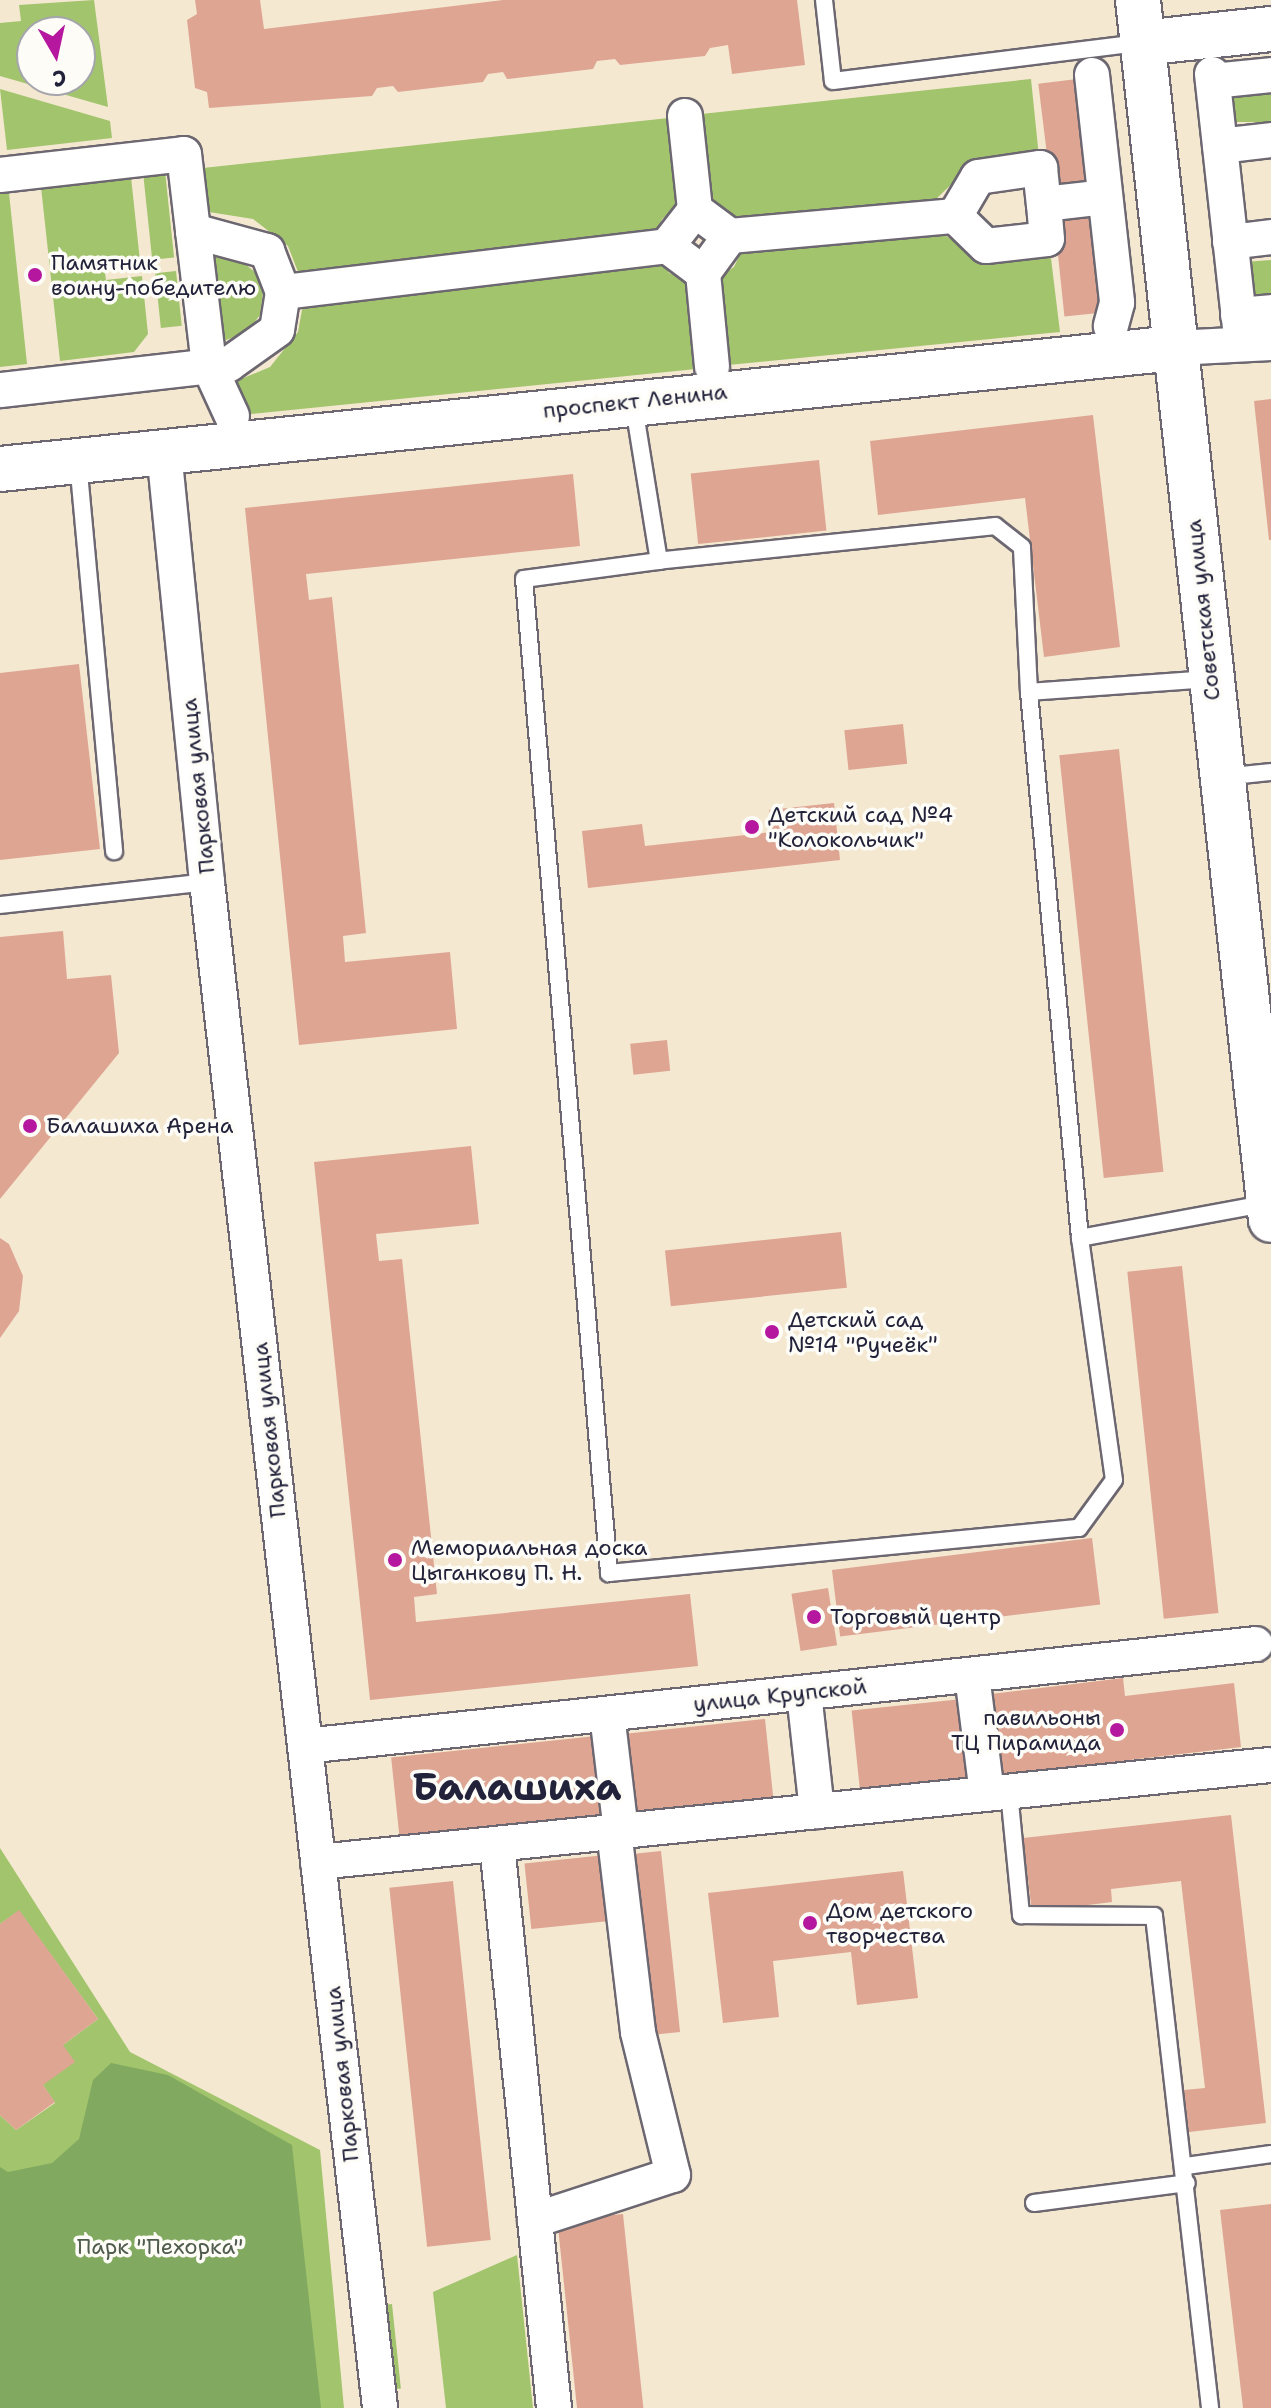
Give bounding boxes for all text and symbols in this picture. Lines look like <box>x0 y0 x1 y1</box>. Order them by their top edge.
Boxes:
north arrow <box>16 16 96 96</box>
text: С <box>51 63 68 94</box>
place label: Памятник воину-победителю <box>51 249 256 300</box>
marker: Памятник воину-победителю <box>26 266 44 284</box>
street label: проспект Ленина <box>542 378 728 424</box>
street label: Советская улица <box>1180 518 1226 702</box>
street label: Парковая улица <box>176 697 220 875</box>
place label: Детский сад №4 "Колокольчик" <box>768 801 953 852</box>
marker: Детский сад №4 "Колокольчик" <box>743 818 761 836</box>
place label: Балашиха Арена <box>46 1113 233 1139</box>
marker: Балашиха Арена <box>21 1117 39 1135</box>
place label: Детский сад №14 "Ручеёк" <box>788 1306 938 1358</box>
marker: Детский сад №14 "Ручеёк" <box>763 1323 781 1341</box>
street label: Парковая улица <box>247 1341 291 1519</box>
place label: Мемориальная доска Цыганкову П. Н. <box>411 1534 647 1586</box>
marker: Мемориальная доска Цыганкову П. Н. <box>386 1551 404 1569</box>
place label: Торговый центр <box>830 1604 1001 1630</box>
marker: Торговый центр <box>805 1608 823 1626</box>
street label: улица Крупской <box>692 1673 868 1717</box>
place label: павильоны ТЦ Пирамида <box>951 1704 1101 1756</box>
marker: павильоны ТЦ Пирамида <box>1108 1721 1126 1739</box>
district label: Балашиха <box>412 1764 622 1810</box>
place label: Дом детского творчества <box>826 1897 973 1948</box>
marker: Дом детского творчества <box>801 1914 819 1932</box>
street label: Парковая улица <box>320 1985 364 2163</box>
park label: Парк "Пехорка" <box>77 2234 243 2260</box>

